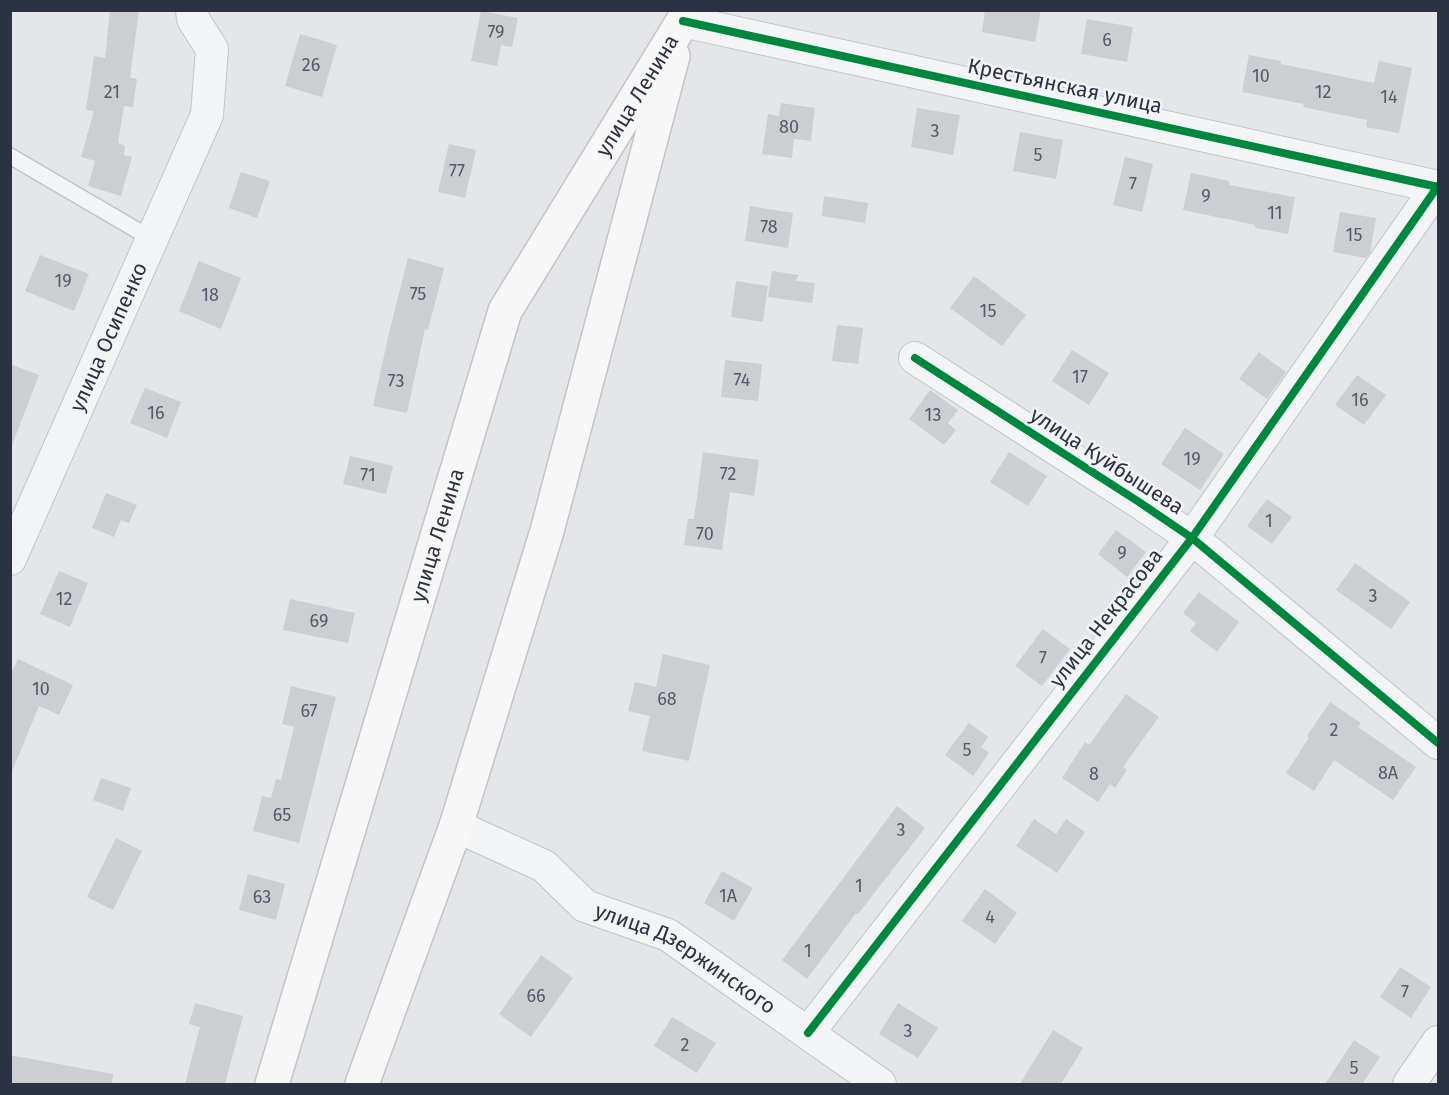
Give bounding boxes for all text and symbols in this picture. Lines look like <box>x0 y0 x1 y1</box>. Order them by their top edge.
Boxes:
house number: 79 <box>487 21 505 43</box>
house number: 6 <box>1102 29 1112 51</box>
street label: улица Ленина <box>590 30 684 161</box>
street label: Крестьянская улица <box>965 53 1165 119</box>
house number: 26 <box>302 54 320 76</box>
house number: 10 <box>1252 65 1270 87</box>
house number: 21 <box>104 81 120 103</box>
house number: 12 <box>1315 81 1331 103</box>
house number: 14 <box>1380 86 1398 108</box>
house number: 80 <box>779 116 799 138</box>
house number: 3 <box>931 120 939 142</box>
house number: 5 <box>1033 144 1043 166</box>
house number: 77 <box>449 160 465 182</box>
house number: 7 <box>1129 173 1137 195</box>
house number: 9 <box>1201 185 1211 207</box>
house number: 11 <box>1267 202 1283 224</box>
house number: 78 <box>760 216 778 238</box>
house number: 15 <box>1346 224 1362 246</box>
street label: улица Осипенко <box>64 258 153 416</box>
house number: 19 <box>54 270 72 292</box>
house number: 75 <box>410 283 426 305</box>
house number: 18 <box>201 284 219 306</box>
house number: 15 <box>980 300 996 322</box>
house number: 17 <box>1072 366 1088 388</box>
house number: 74 <box>734 369 751 391</box>
house number: 73 <box>388 370 404 392</box>
house number: 16 <box>1351 389 1369 411</box>
house number: 16 <box>147 402 165 424</box>
street label: улица Куйбышева <box>1025 402 1189 520</box>
house number: 13 <box>925 404 941 426</box>
house number: 19 <box>1183 448 1201 470</box>
house number: 72 <box>720 463 736 485</box>
house number: 71 <box>360 464 376 486</box>
street label: улица Ленина <box>405 465 470 605</box>
house number: 1 <box>1265 510 1273 532</box>
house number: 70 <box>696 523 714 545</box>
house number: 9 <box>1117 542 1127 564</box>
street label: улица Некрасова <box>1044 543 1168 693</box>
house number: 3 <box>1369 585 1377 607</box>
house number: 12 <box>56 588 72 610</box>
house number: 69 <box>310 610 328 632</box>
house number: 7 <box>1039 647 1047 669</box>
house number: 10 <box>32 678 50 700</box>
house number: 68 <box>657 688 677 710</box>
house number: 67 <box>300 700 318 722</box>
house number: 2 <box>1330 719 1339 741</box>
house number: 5 <box>962 739 972 761</box>
house number: 8А <box>1378 762 1399 784</box>
house number: 8 <box>1089 763 1099 785</box>
house number: 65 <box>273 804 291 826</box>
house number: 3 <box>897 819 905 841</box>
house number: 1 <box>855 875 863 897</box>
house number: 1А <box>719 885 738 907</box>
house number: 63 <box>253 886 271 908</box>
street label: улица Дзержинского <box>592 898 781 1020</box>
house number: 4 <box>985 906 995 928</box>
house number: 1 <box>804 940 812 962</box>
house number: 7 <box>1401 981 1409 1003</box>
house number: 66 <box>526 985 546 1007</box>
house number: 3 <box>904 1020 912 1042</box>
house number: 2 <box>681 1034 690 1056</box>
house number: 5 <box>1349 1057 1359 1079</box>

